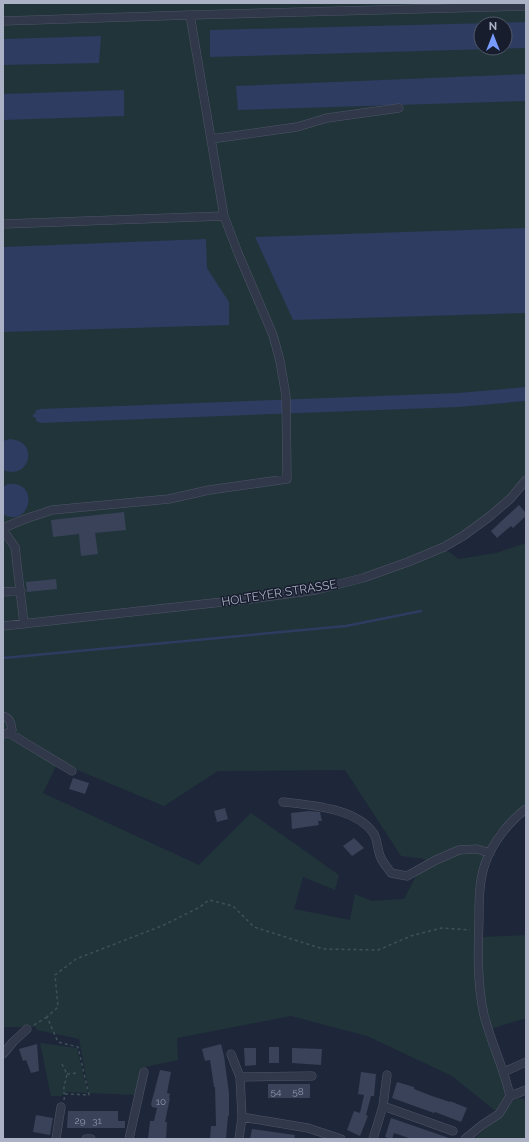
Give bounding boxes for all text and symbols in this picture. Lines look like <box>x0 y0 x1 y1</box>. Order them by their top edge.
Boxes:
north arrow <box>473 16 513 56</box>
text: N <box>489 20 497 33</box>
street label: HOLTEYER STRASSE <box>220 577 338 609</box>
house number: 54 <box>271 1086 282 1097</box>
house number: 58 <box>292 1086 304 1097</box>
house number: 10 <box>156 1096 166 1107</box>
house number: 29 <box>74 1115 86 1126</box>
house number: 31 <box>92 1115 103 1126</box>

